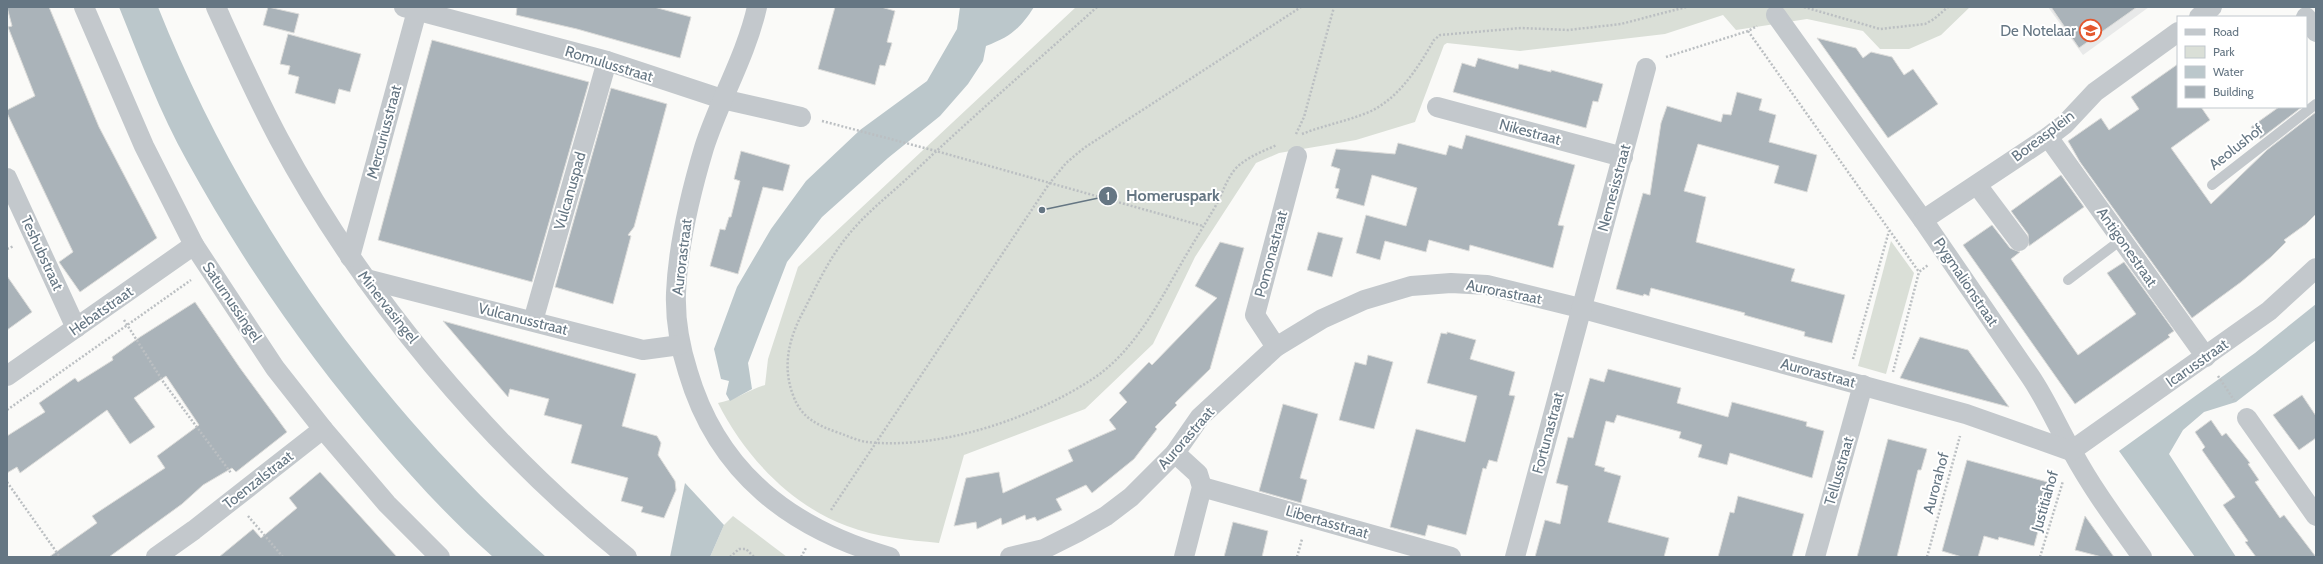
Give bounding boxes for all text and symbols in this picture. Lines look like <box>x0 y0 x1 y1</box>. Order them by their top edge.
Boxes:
legend <box>2177 16 2307 108</box>
school or university icon: De Notelaar <box>2078 18 2104 44</box>
place label: De Notelaar <box>2000 22 2076 40</box>
text: Road <box>2213 24 2239 39</box>
street label: Romulusstraat <box>563 42 655 86</box>
text: Park <box>2213 44 2235 59</box>
text: Water <box>2213 64 2244 79</box>
street label: Mercuriusstraat <box>363 83 405 181</box>
text: Building <box>2213 84 2255 99</box>
street label: Boreasplein <box>2008 107 2078 165</box>
street label: Nikestraat <box>1497 115 1563 149</box>
street label: Aeolushof <box>2205 120 2267 174</box>
street label: Nemesisstraat <box>1594 142 1634 234</box>
street label: Vulcanuspad <box>550 150 590 232</box>
callout: Homeruspark <box>1098 182 1228 210</box>
text: Homeruspark <box>1126 186 1220 205</box>
text: 1 <box>1106 188 1110 203</box>
street label: Antigonestraat <box>2093 204 2161 290</box>
street label: Pomonastraat <box>1251 209 1291 299</box>
street label: Teshubstraat <box>17 213 67 293</box>
street label: Aurorastraat <box>668 218 696 296</box>
street label: Pygmalionstraat <box>1930 234 2002 330</box>
street label: Saturnussingel <box>199 259 266 346</box>
street label: Minervasingel <box>354 267 422 347</box>
street label: Aurorastraat <box>1465 276 1543 308</box>
street label: Hebatstraat <box>66 282 136 340</box>
street label: Vulcanusstraat <box>476 299 570 339</box>
street label: Icarusstraat <box>2162 335 2232 391</box>
street label: Aurorastraat <box>1779 354 1857 392</box>
street label: Fortunastraat <box>1528 390 1568 476</box>
street label: Aurorastraat <box>1154 403 1218 473</box>
street label: Tellusstraat <box>1821 434 1857 508</box>
street label: Toenzalstraat <box>219 447 297 513</box>
street label: Aurorahof <box>1919 450 1953 516</box>
street label: Justitiahof <box>2027 468 2062 535</box>
street label: Libertasstraat <box>1284 502 1370 542</box>

